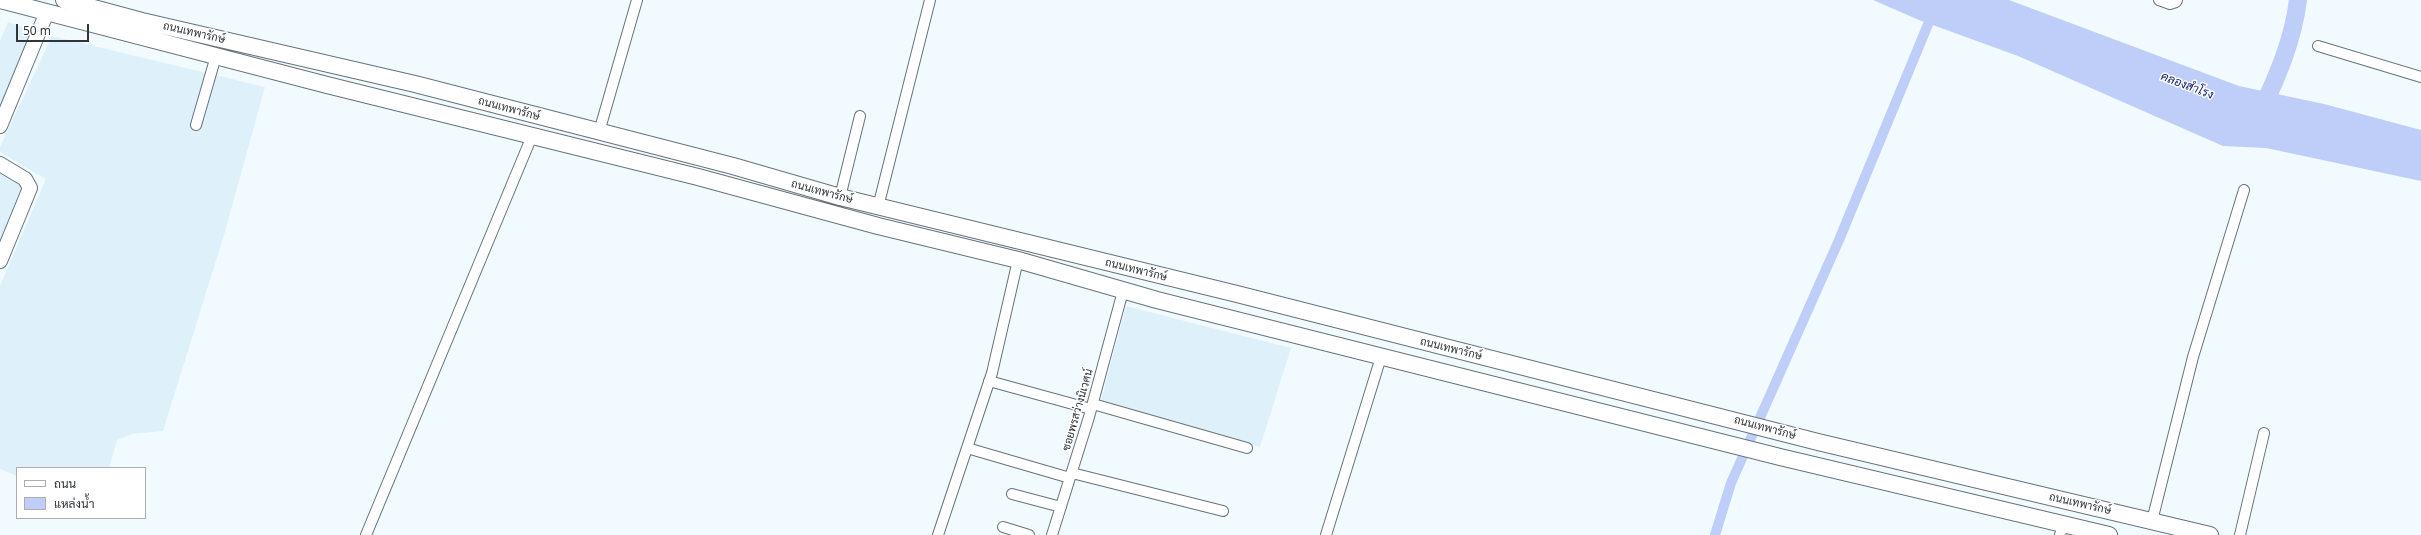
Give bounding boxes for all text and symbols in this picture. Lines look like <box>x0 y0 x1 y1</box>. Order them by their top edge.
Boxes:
scale bar <box>18 16 91 42</box>
street label: ถนนเทพารักษ์ <box>162 19 226 47</box>
text: 50 m <box>23 22 51 39</box>
water label: คลองสำโรง <box>2159 69 2215 103</box>
street label: ถนนเทพารักษ์ <box>477 94 541 124</box>
street label: ถนนเทพารักษ์ <box>790 177 854 207</box>
street label: ถนนเทพารักษ์ <box>1104 256 1168 284</box>
street label: ถนนเทพารักษ์ <box>1419 335 1483 363</box>
street label: ซอยพรสว่างนิเวศน์ <box>1060 367 1096 453</box>
street label: ถนนเทพารักษ์ <box>1733 413 1797 443</box>
legend <box>16 467 146 519</box>
text: ถนน <box>54 475 76 492</box>
street label: ถนนเทพารักษ์ <box>2048 490 2112 518</box>
text: แหล่งน้ำ <box>54 495 94 512</box>

